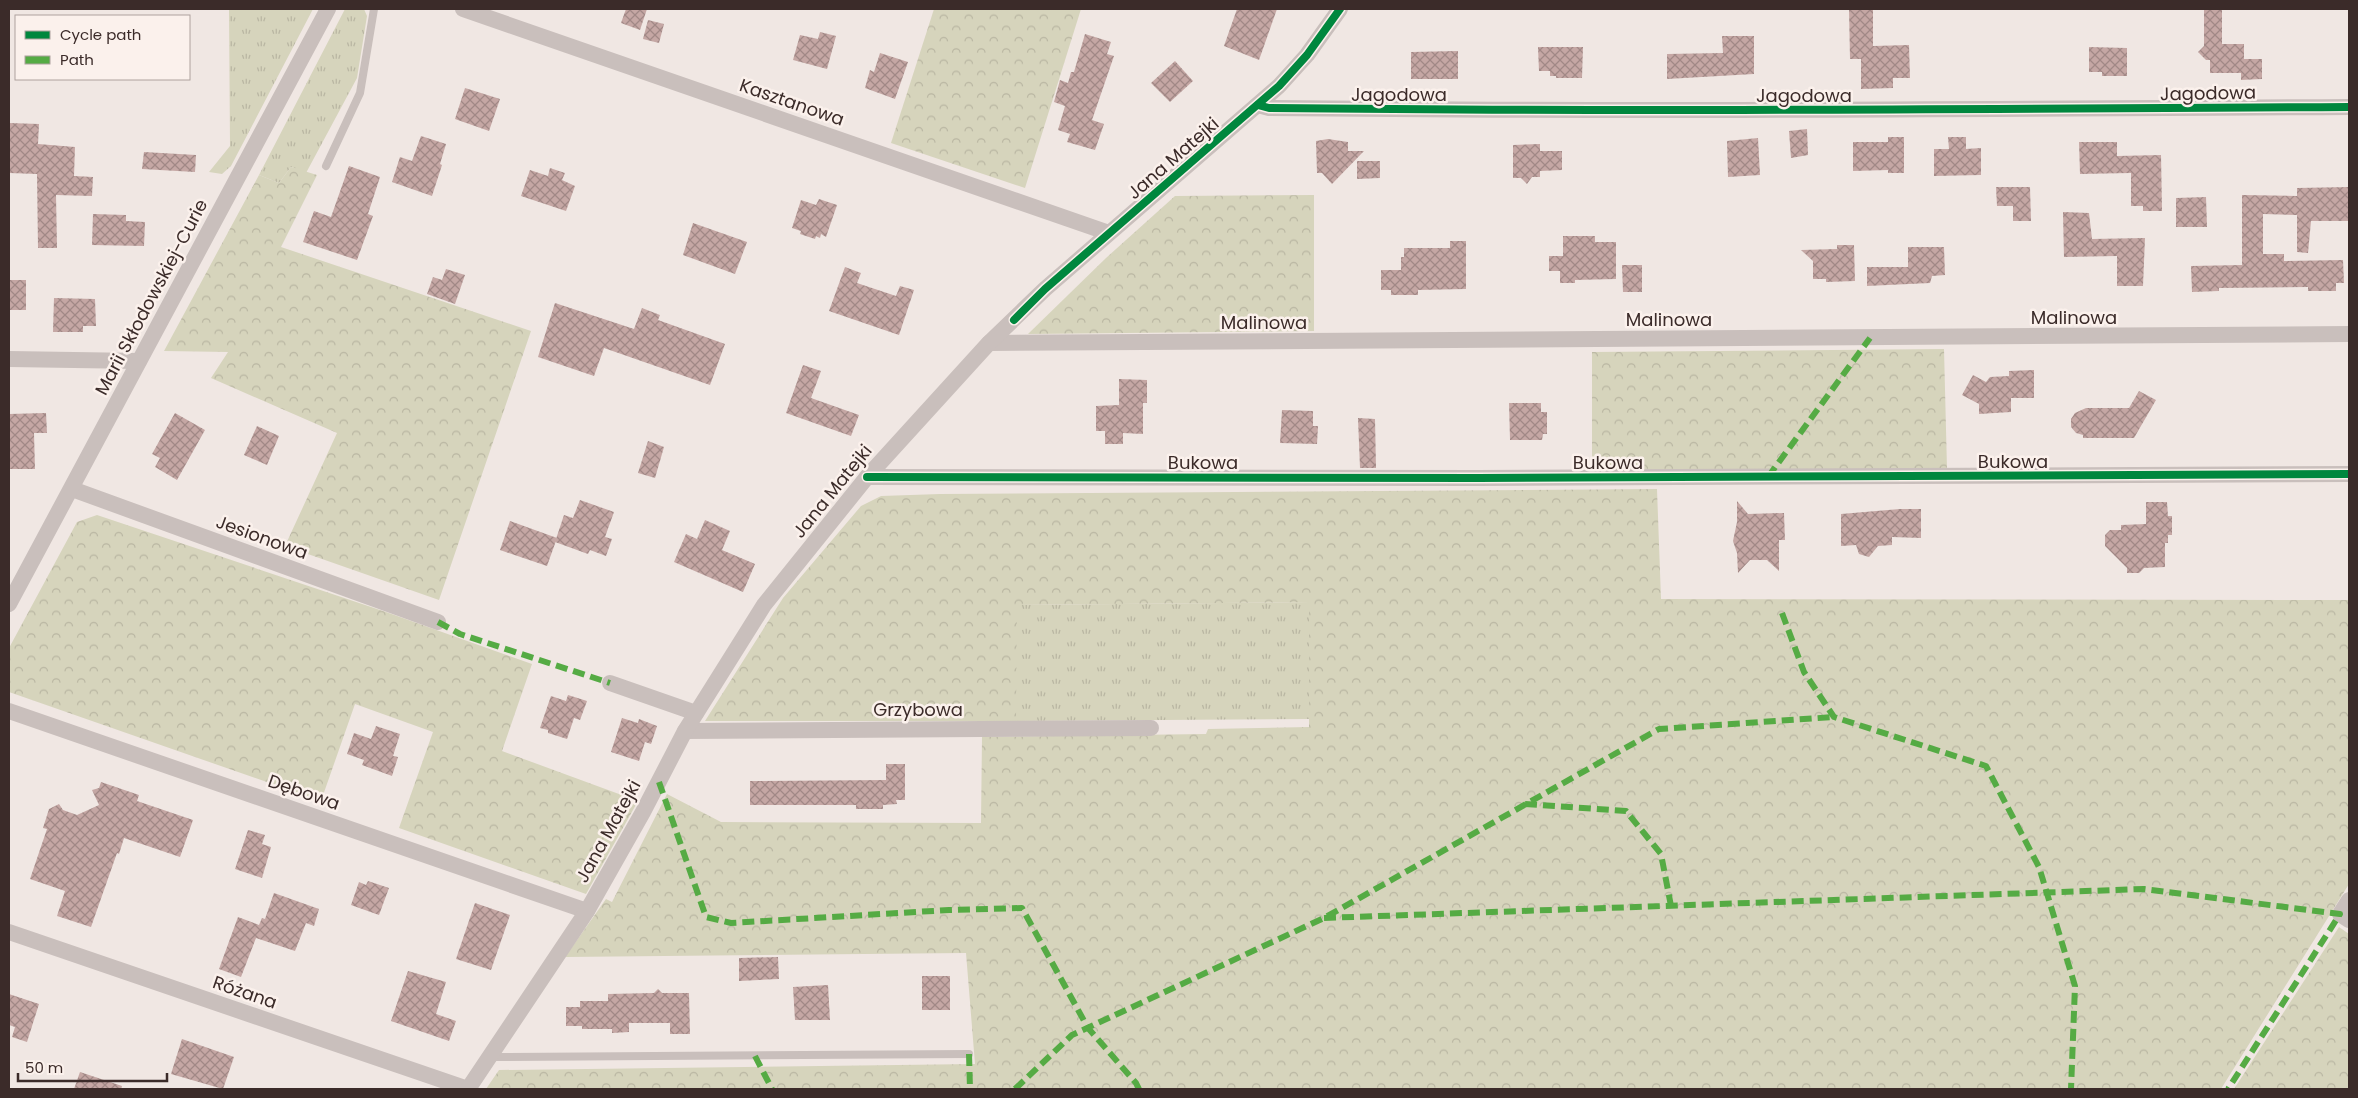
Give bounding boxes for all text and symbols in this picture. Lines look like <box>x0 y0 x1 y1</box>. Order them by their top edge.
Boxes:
legend <box>15 15 190 80</box>
text: Cycle path <box>60 24 141 45</box>
text: Path <box>60 49 94 70</box>
street label: Kasztanowa <box>736 72 848 132</box>
street label: Jagodowa <box>2160 80 2256 106</box>
street label: Jagodowa <box>1351 82 1447 107</box>
street label: Jagodowa <box>1756 83 1852 108</box>
street label: Jana Matejki <box>1122 111 1224 205</box>
street label: Marii Skłodowskiej-Curie <box>89 195 213 399</box>
street label: Malinowa <box>2031 305 2117 330</box>
street label: Malinowa <box>1626 307 1712 332</box>
street label: Malinowa <box>1221 310 1307 335</box>
street label: Jana Matejki <box>786 439 878 543</box>
street label: Bukowa <box>1978 449 2048 474</box>
street label: Bukowa <box>1168 450 1238 475</box>
street label: Bukowa <box>1573 450 1643 475</box>
street label: Jesionowa <box>213 509 311 565</box>
street label: Grzybowa <box>873 697 963 722</box>
street label: Dębowa <box>265 768 343 816</box>
street label: Jana Matejki <box>569 775 647 887</box>
street label: Różana <box>209 969 281 1015</box>
scale bar <box>18 1050 166 1082</box>
text: 50 m <box>25 1057 63 1078</box>

